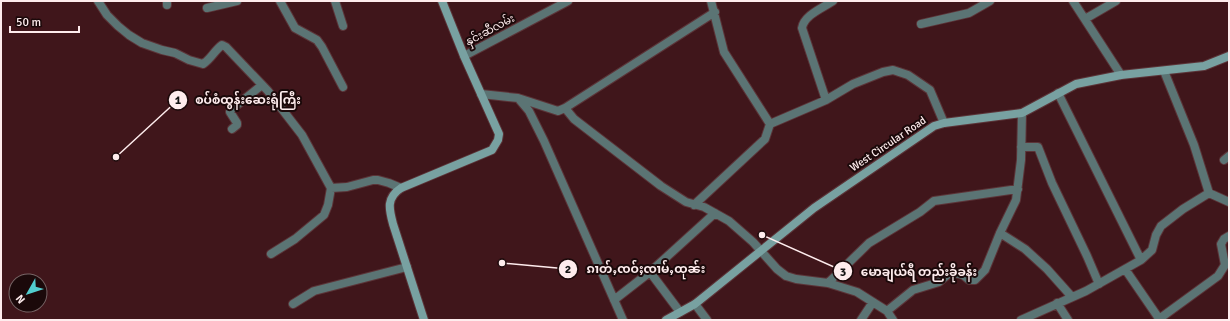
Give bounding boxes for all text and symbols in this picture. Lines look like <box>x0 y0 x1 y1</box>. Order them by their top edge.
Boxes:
scale bar <box>10 8 79 34</box>
street label: နှင်းဆီလမ်း <box>463 11 518 50</box>
text: 50 m <box>16 15 41 30</box>
callout: စပ်စံထွန်းဆေးရုံကြီး <box>168 88 309 112</box>
text: စပ်စံထွန်းဆေးရုံကြီး <box>195 90 301 111</box>
text: 1 <box>175 93 182 108</box>
street label: West Circular Road <box>847 114 929 174</box>
callout: ၵၢတ်ႇၸဝ်ႈၸၢမ်ႇထုၼ်း <box>558 257 713 281</box>
text: ၵၢတ်ႇၸဝ်ႈၸၢမ်ႇထုၼ်း <box>587 259 705 280</box>
callout: မောချယ်ရီ တည်းခိုခန်း <box>833 259 986 283</box>
text: 2 <box>565 262 571 277</box>
text: မောချယ်ရီ တည်းခိုခန်း <box>861 262 977 283</box>
text: 3 <box>840 265 846 280</box>
north arrow <box>8 273 48 313</box>
text: N <box>13 292 28 306</box>

